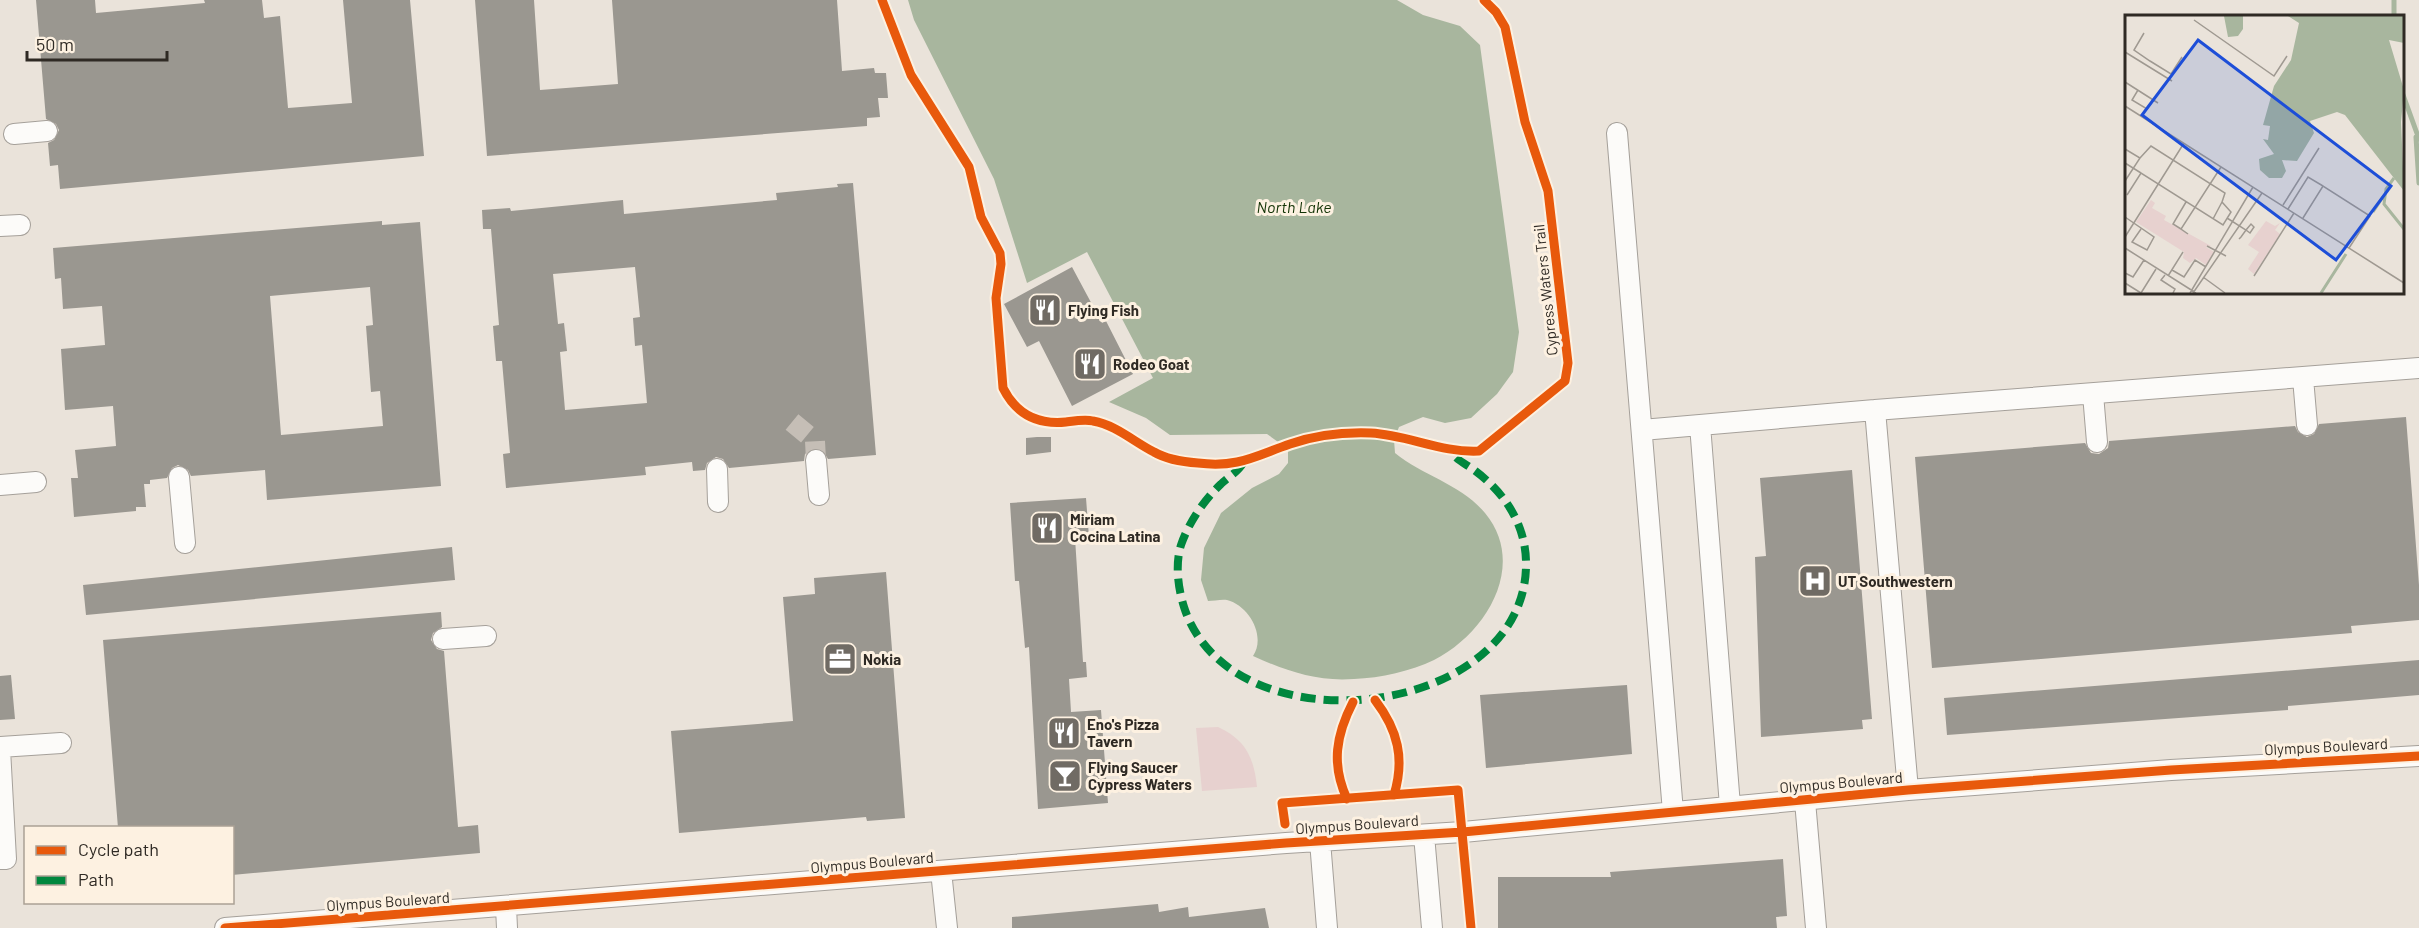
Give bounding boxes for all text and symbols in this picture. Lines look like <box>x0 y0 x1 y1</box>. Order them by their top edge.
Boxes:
inset map <box>2125 15 2404 294</box>
scale bar <box>27 24 166 62</box>
text: 50 m <box>36 33 74 55</box>
water label: North Lake <box>1257 197 1332 216</box>
street label: Cypress Waters Trail <box>1529 224 1561 356</box>
restaurant icon: Flying Fish <box>1027 292 1063 328</box>
place label: Flying Fish <box>1068 301 1139 319</box>
restaurant icon: Rodeo Goat <box>1072 346 1108 382</box>
place label: Rodeo Goat <box>1113 355 1190 373</box>
restaurant icon: Miriam Cocina Latina <box>1029 510 1065 546</box>
place label: Miriam Cocina Latina <box>1070 510 1161 545</box>
hospital icon: UT Southwestern <box>1797 563 1833 599</box>
place label: UT Southwestern <box>1838 572 1953 590</box>
office icon: Nokia <box>822 641 858 677</box>
place label: Nokia <box>863 650 901 668</box>
restaurant icon: Eno's Pizza Tavern <box>1046 715 1082 751</box>
place label: Eno's Pizza Tavern <box>1087 715 1159 750</box>
street label: Olympus Boulevard <box>2264 734 2388 758</box>
bar icon: Flying Saucer Cypress Waters <box>1047 758 1083 794</box>
place label: Flying Saucer Cypress Waters <box>1088 758 1192 793</box>
street label: Olympus Boulevard <box>1779 768 1903 796</box>
street label: Olympus Boulevard <box>1295 811 1419 837</box>
legend <box>24 826 234 904</box>
text: Cycle path <box>78 838 159 860</box>
street label: Olympus Boulevard <box>810 848 934 876</box>
text: Path <box>78 868 114 890</box>
street label: Olympus Boulevard <box>326 888 450 914</box>

